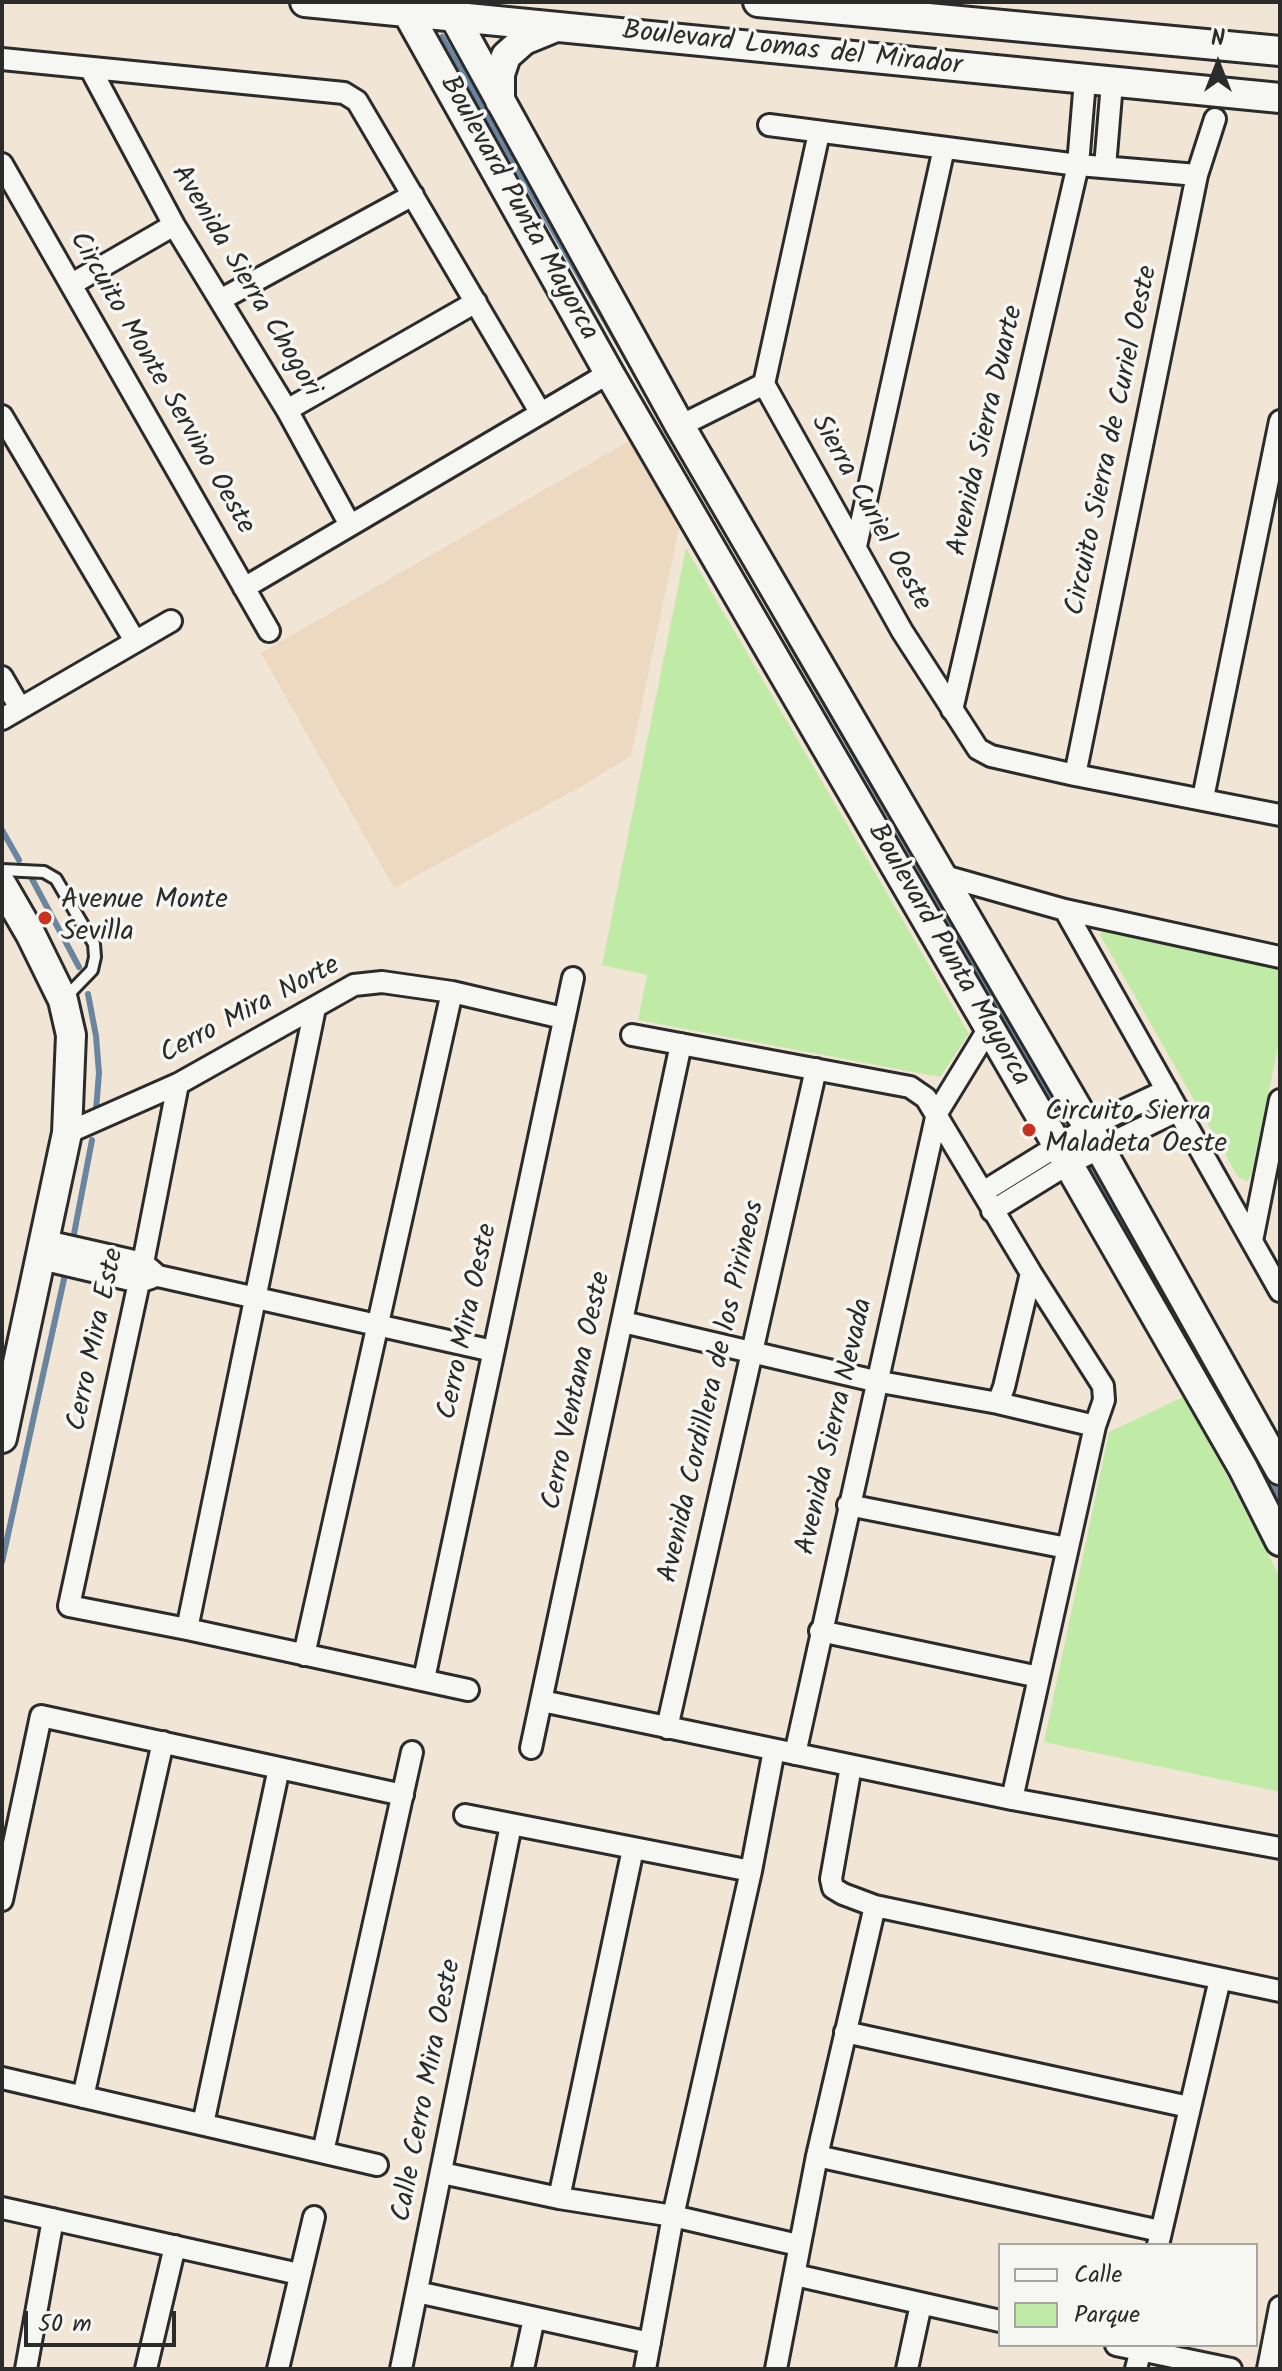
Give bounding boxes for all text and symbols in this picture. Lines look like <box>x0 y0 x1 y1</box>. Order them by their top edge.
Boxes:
street label: Boulevard Lomas del Mirador <box>621 16 963 86</box>
text: N <box>1211 22 1225 57</box>
north arrow <box>1178 24 1258 104</box>
street label: Boulevard Punta Mayorca <box>430 71 604 347</box>
street label: Avenida Sierra Chogori <box>161 160 327 404</box>
street label: Circuito Monte Servino Oeste <box>60 227 260 541</box>
street label: Circuito Sierra de Curiel Oeste <box>1060 263 1168 619</box>
street label: Avenida Sierra Duarte <box>943 303 1033 559</box>
street label: Sierra Curiel Oeste <box>801 410 937 618</box>
street label: Boulevard Punta Mayorca <box>858 819 1036 1093</box>
place label: Avenue Monte Sevilla <box>61 885 228 951</box>
marker: Avenue Monte Sevilla <box>36 909 54 927</box>
street label: Cerro Mira Norte <box>155 951 347 1073</box>
place label: Circuito Sierra Maladeta Oeste <box>1045 1097 1227 1163</box>
marker: Circuito Sierra Maladeta Oeste <box>1020 1121 1038 1139</box>
street label: Avenida Cordillera de los Pirineos <box>654 1198 774 1586</box>
street label: Cerro Mira Oeste <box>433 1221 507 1423</box>
street label: Cerro Mira Este <box>62 1246 134 1434</box>
street label: Cerro Ventana Oeste <box>537 1269 621 1513</box>
street label: Avenida Sierra Nevada <box>791 1296 883 1558</box>
street label: Calle Cerro Mira Oeste <box>387 1957 471 2225</box>
legend <box>998 2243 1258 2347</box>
text: Calle <box>1074 2256 1122 2295</box>
scale bar <box>28 2295 180 2345</box>
text: Parque <box>1074 2296 1140 2335</box>
text: 50 m <box>38 2305 92 2344</box>

